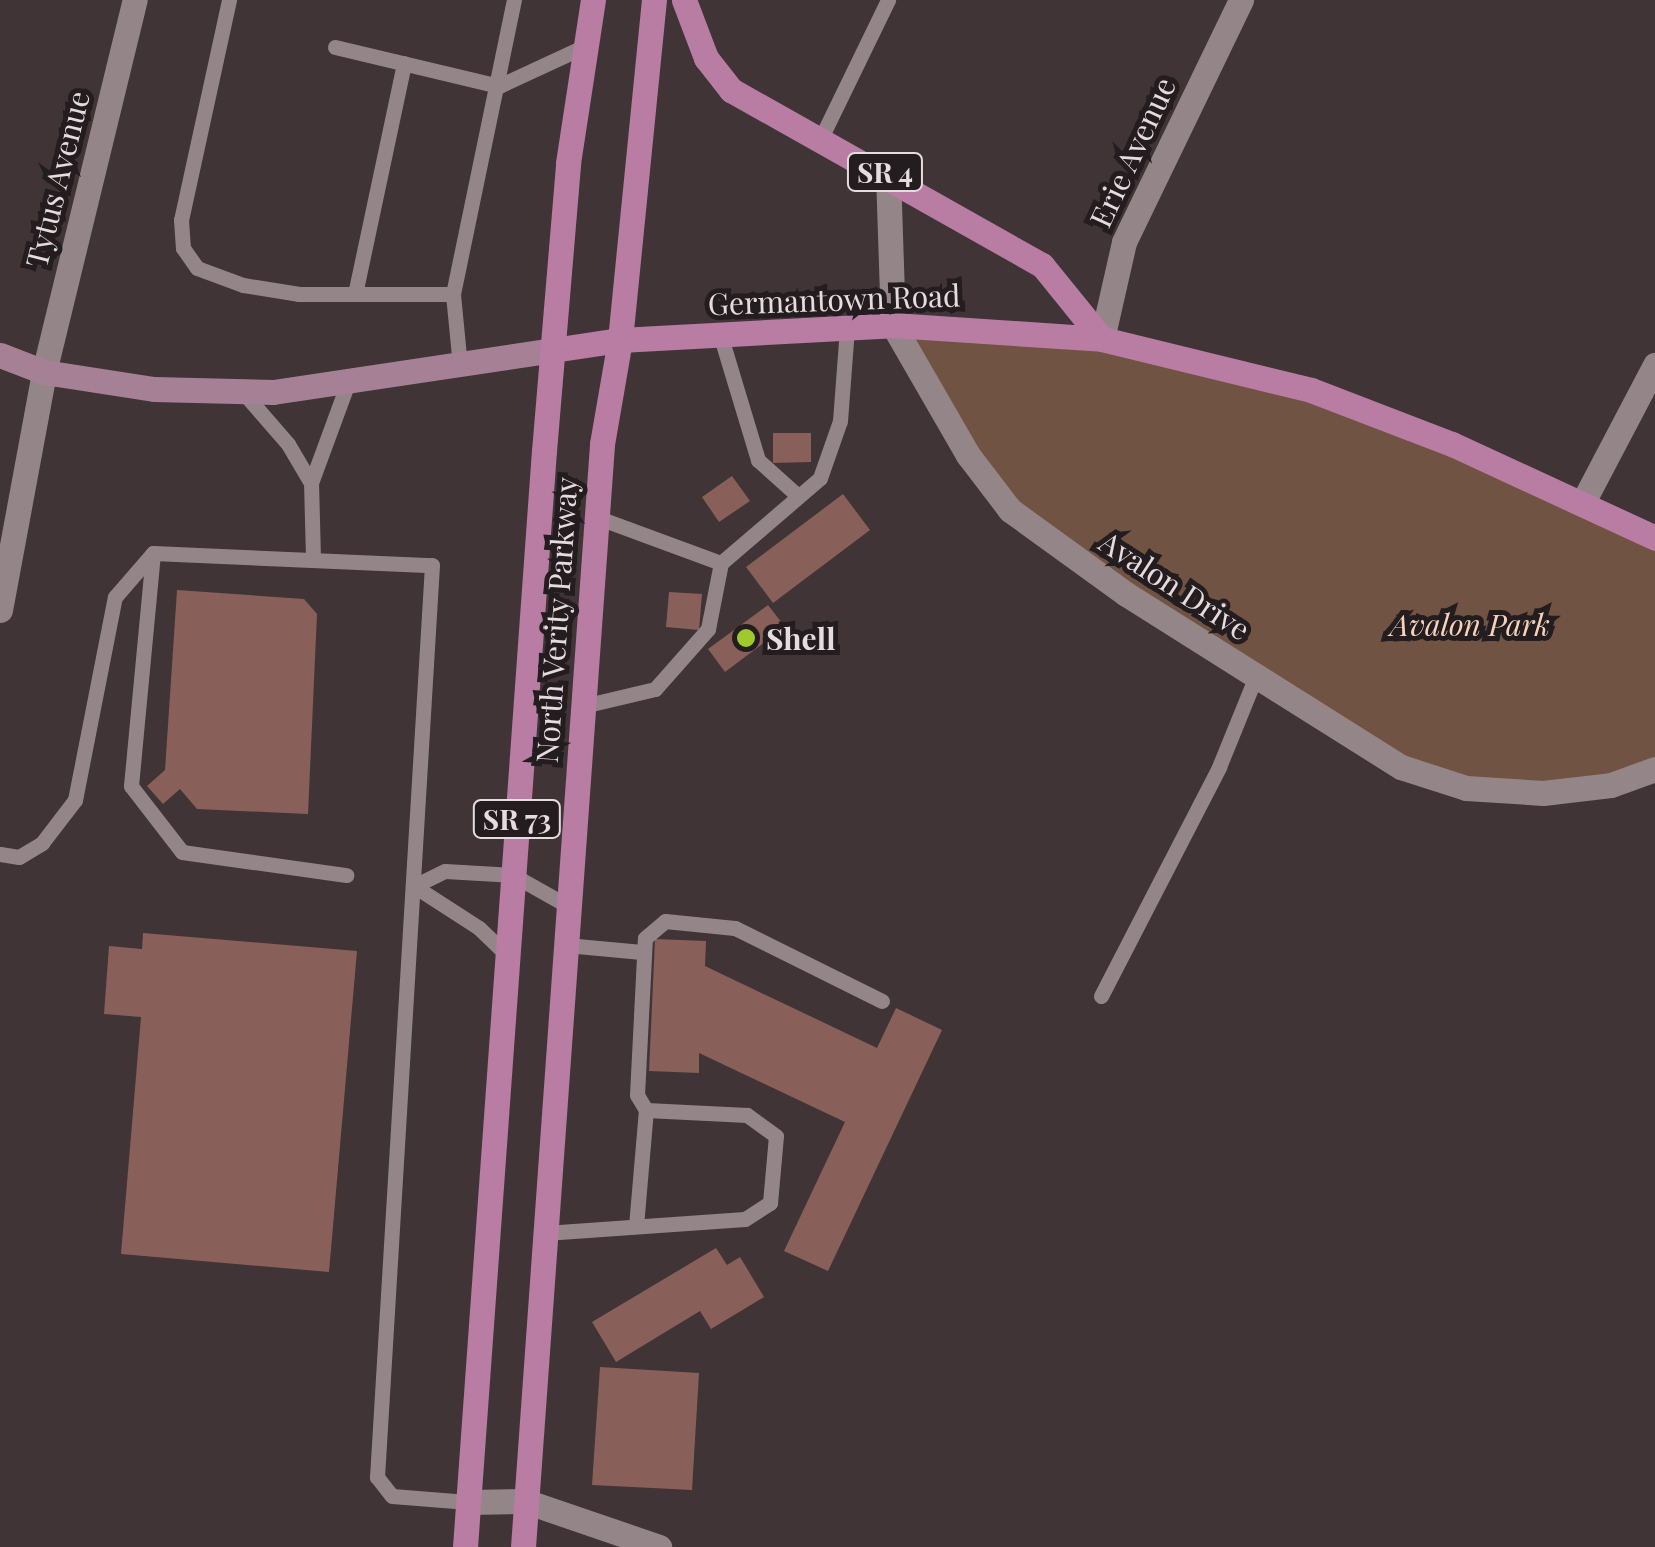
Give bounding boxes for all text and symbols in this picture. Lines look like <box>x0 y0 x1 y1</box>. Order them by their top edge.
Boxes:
street label: Erie Avenue <box>1081 71 1183 233</box>
street label: Tytus Avenue <box>18 87 96 271</box>
road number: SR 4 <box>845 149 925 195</box>
street label: Germantown Road <box>707 277 961 321</box>
street label: North Verity Parkway <box>528 475 584 765</box>
street label: Avalon Drive <box>1093 523 1257 647</box>
park label: Avalon Park <box>1390 606 1550 642</box>
place label: Shell <box>766 620 836 656</box>
marker: Shell <box>735 627 757 649</box>
road number: SR 73 <box>472 796 562 842</box>

